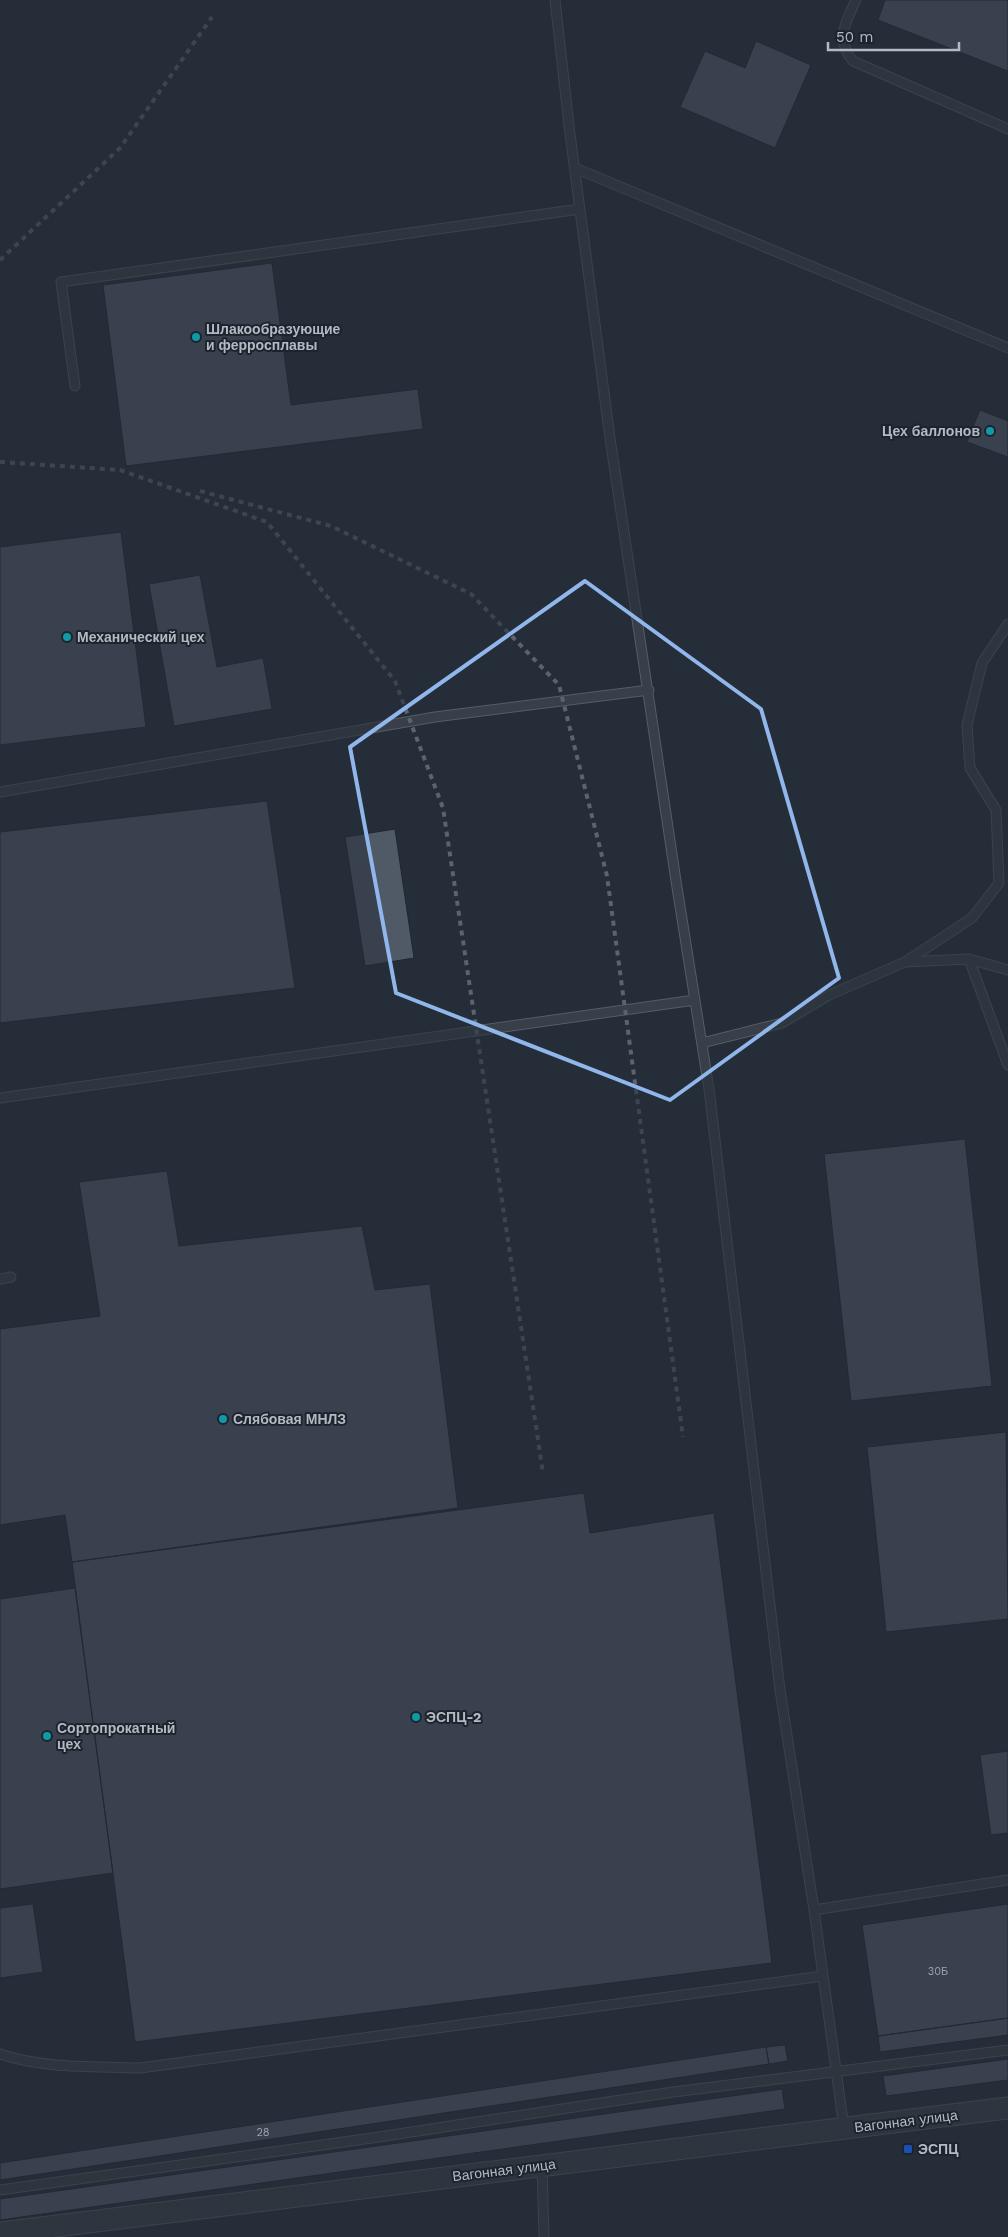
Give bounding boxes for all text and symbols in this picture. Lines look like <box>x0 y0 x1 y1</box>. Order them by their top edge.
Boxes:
scale bar <box>828 20 959 52</box>
text: 50 m <box>836 28 873 46</box>
place label: Шлакообразующие и ферросплавы <box>206 321 341 353</box>
marker: Шлакообразующие и ферросплавы <box>190 331 202 343</box>
place label: Цех баллонов <box>882 423 980 439</box>
marker: Цех баллонов <box>984 425 996 437</box>
place label: Механический цех <box>77 629 205 645</box>
marker: Механический цех <box>61 631 73 643</box>
place label: Слябовая МНЛЗ <box>233 1411 346 1427</box>
marker: Слябовая МНЛЗ <box>217 1413 229 1425</box>
place label: ЭСПЦ-2 <box>426 1709 481 1725</box>
marker: ЭСПЦ-2 <box>410 1711 422 1723</box>
place label: Сортопрокатный цех <box>57 1720 175 1752</box>
marker: Сортопрокатный цех <box>41 1730 53 1742</box>
house number: 30Б <box>928 1965 948 1978</box>
street label: Вагонная улица <box>854 2107 959 2135</box>
house number: 28 <box>256 2126 270 2139</box>
place label: ЭСПЦ <box>918 2141 959 2157</box>
marker: ЭСПЦ <box>902 2143 914 2155</box>
street label: Вагонная улица <box>452 2156 557 2184</box>

